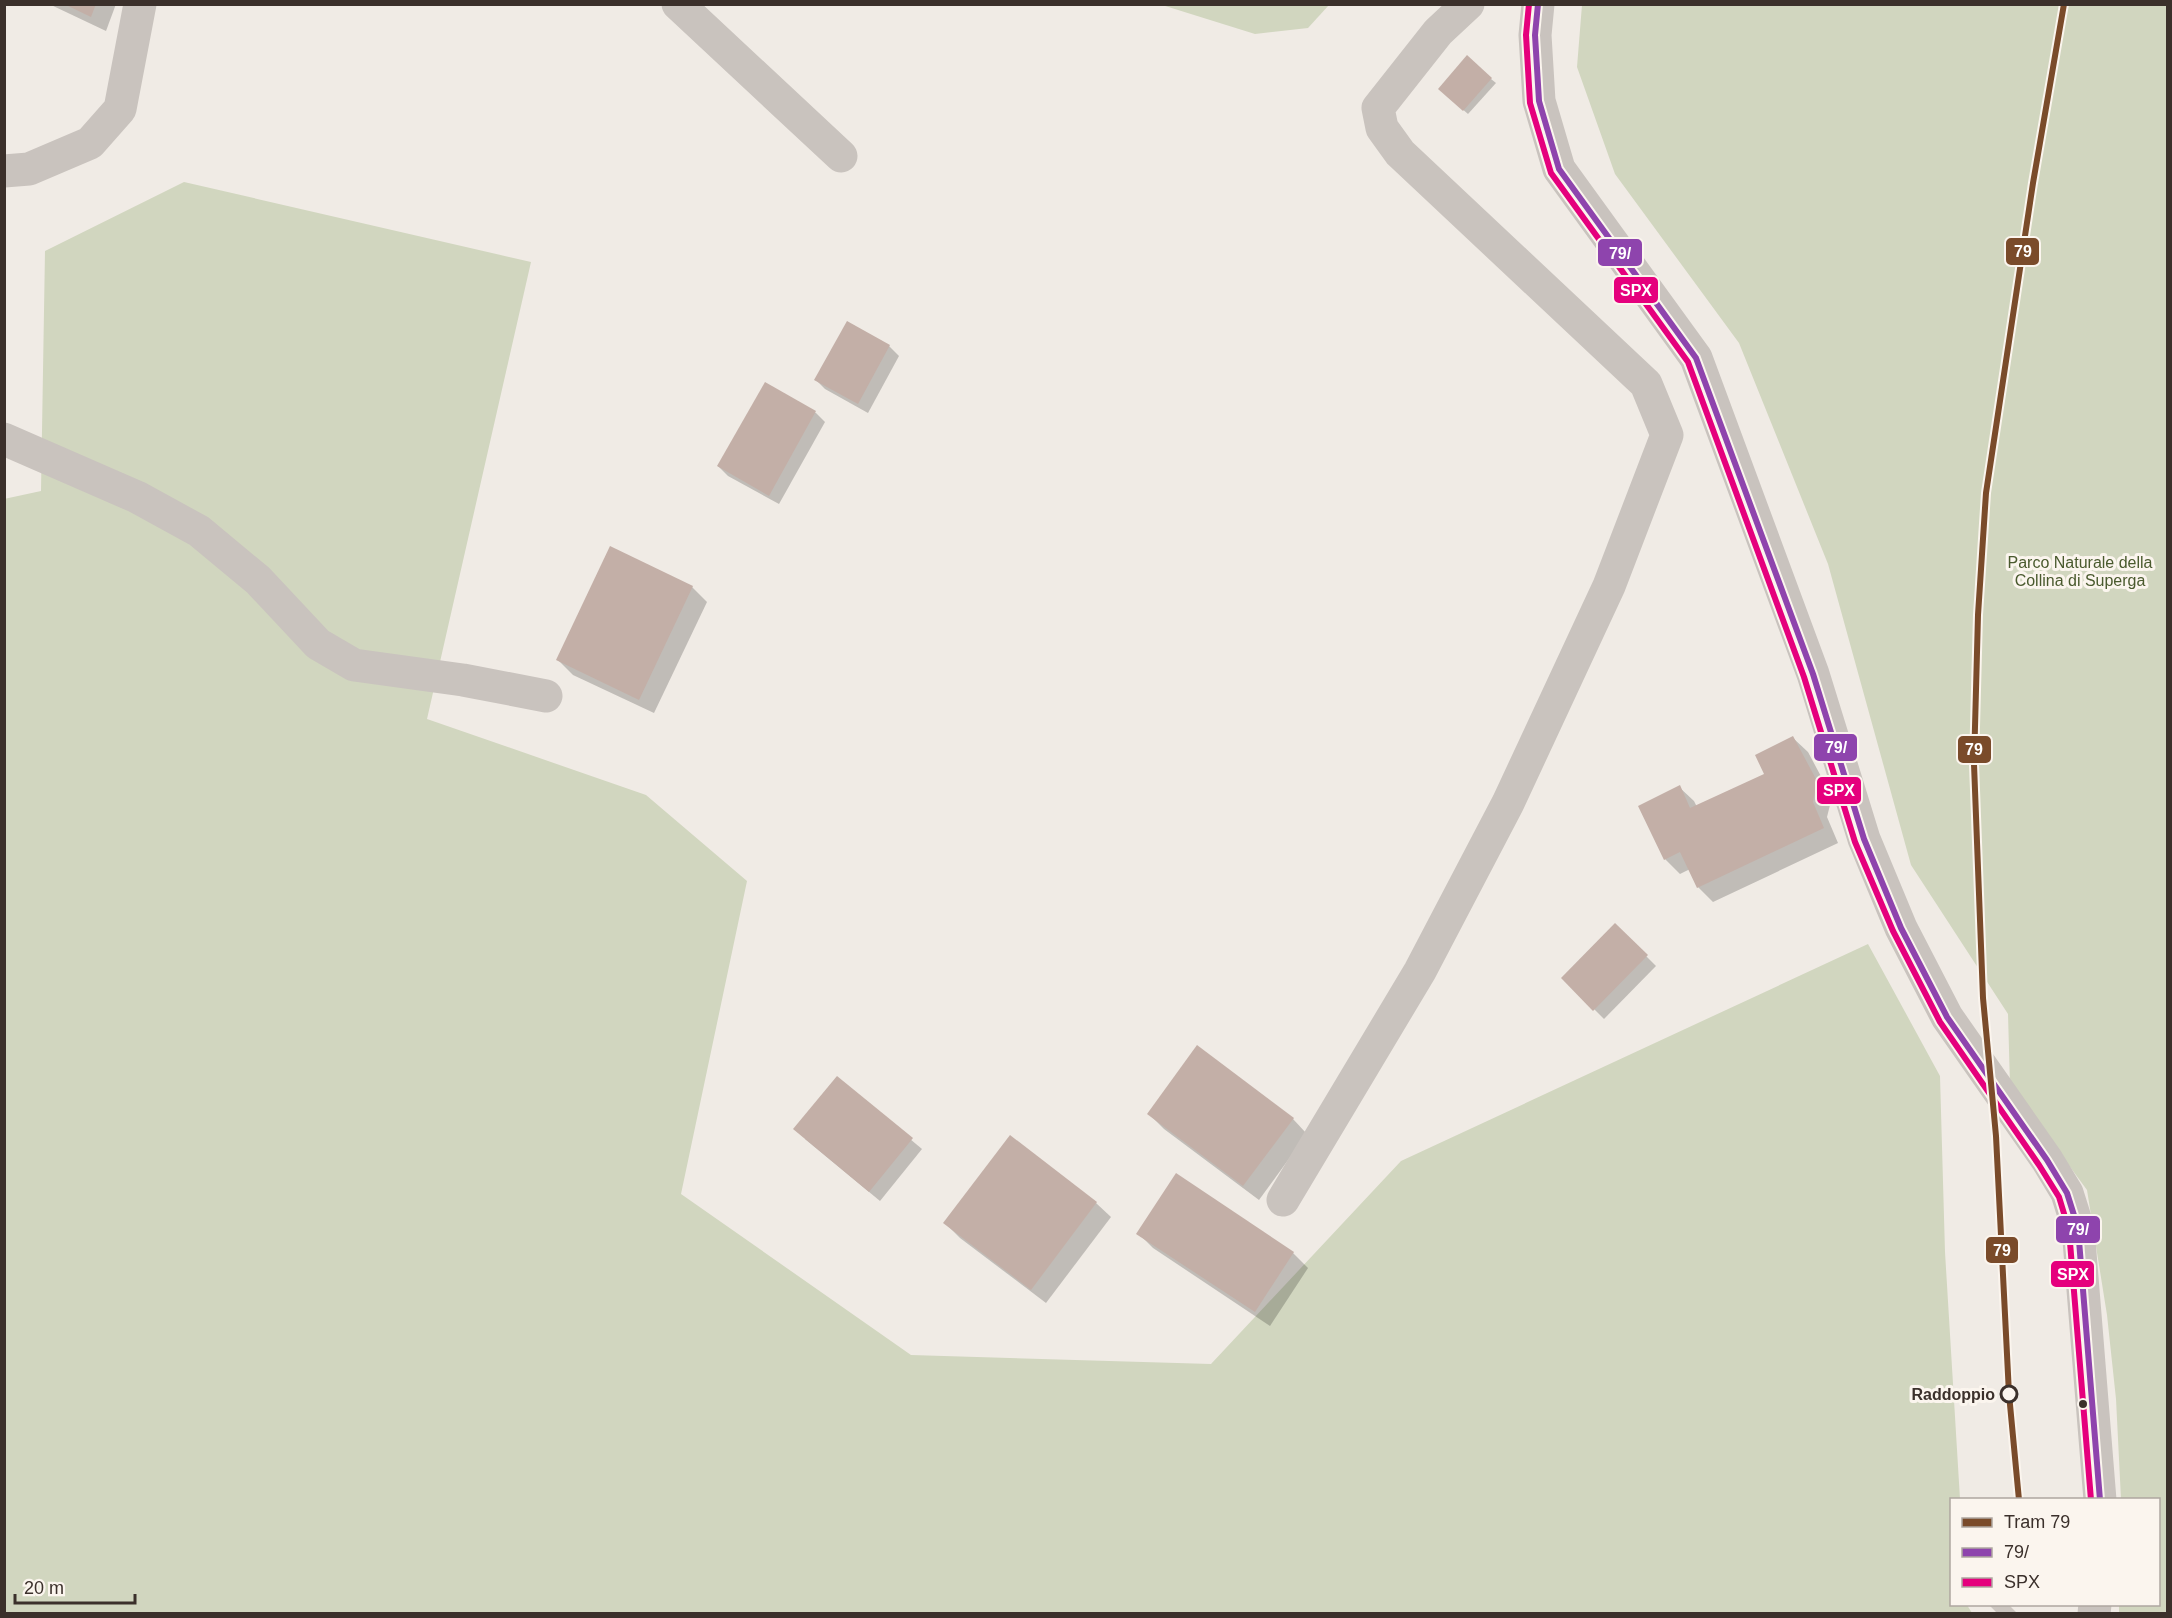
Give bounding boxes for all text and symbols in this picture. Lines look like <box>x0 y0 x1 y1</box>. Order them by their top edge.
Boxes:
line badge: 79 <box>2005 237 2040 266</box>
line badge: 79/ <box>1597 238 1643 267</box>
text: 79 <box>2014 243 2032 260</box>
text: 79/ <box>1609 245 1632 262</box>
line badge: SPX <box>1613 276 1659 304</box>
text: SPX <box>1620 282 1652 299</box>
park label: Parco Naturale della Collina di Superga <box>2008 554 2153 589</box>
line badge: 79/ <box>1813 733 1858 762</box>
line badge: 79 <box>1957 735 1992 764</box>
text: 79/ <box>1825 739 1848 756</box>
text: 79 <box>1965 741 1983 758</box>
line badge: SPX <box>1816 776 1862 805</box>
text: SPX <box>1823 782 1855 799</box>
line badge: 79/ <box>2055 1215 2101 1244</box>
text: 79/ <box>2067 1221 2090 1238</box>
line badge: 79 <box>1985 1236 2019 1264</box>
text: 79 <box>1993 1242 2011 1259</box>
line badge: SPX <box>2050 1260 2095 1288</box>
text: SPX <box>2057 1266 2089 1283</box>
marker: Raddoppio <box>2000 1385 2018 1403</box>
place label: Raddoppio <box>1911 1386 1995 1403</box>
unlabelled marker <box>2077 1398 2089 1410</box>
legend <box>1950 1498 2160 1606</box>
text: Tram 79 <box>2004 1512 2070 1532</box>
text: 79/ <box>2004 1542 2029 1562</box>
scale bar <box>15 1567 135 1605</box>
text: SPX <box>2004 1572 2040 1592</box>
text: 20 m <box>24 1578 64 1598</box>

